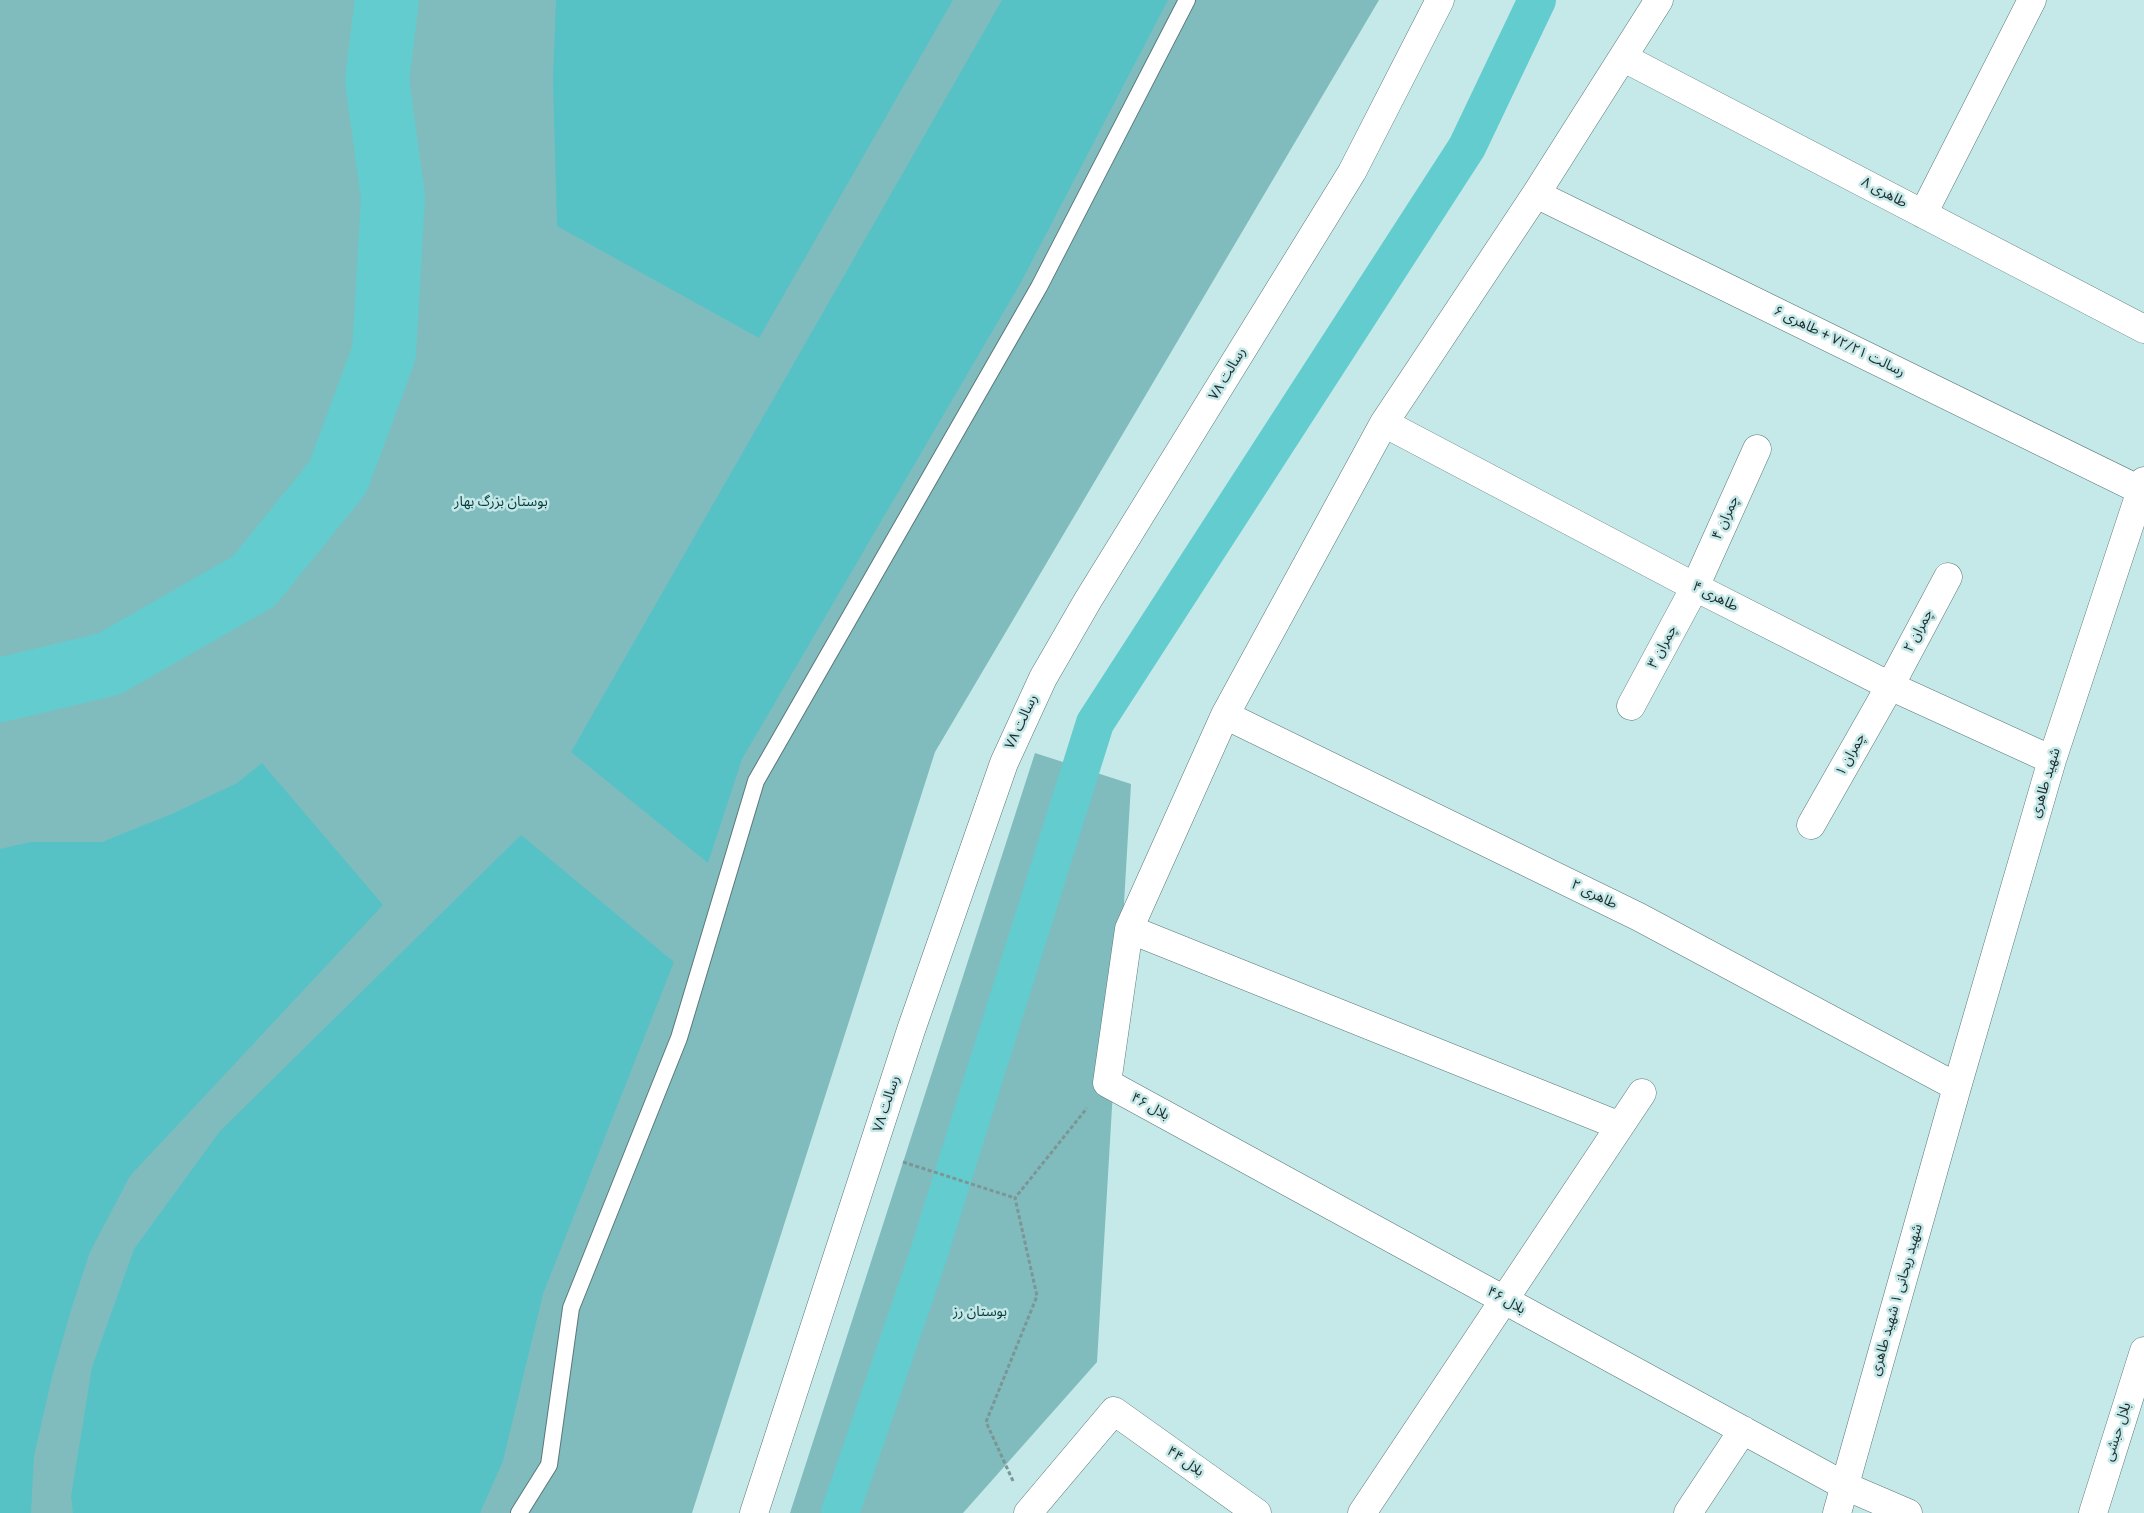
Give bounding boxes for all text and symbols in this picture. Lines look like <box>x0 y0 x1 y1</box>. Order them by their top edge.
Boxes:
street label: طاهری ۸ <box>1858 174 1910 212</box>
street label: رسالت ۷۲/۲۱ + طاهری ۶ <box>1771 303 1907 381</box>
street label: رسالت ۷۸ <box>1206 345 1250 403</box>
park label: بوستان بزرگ بهار <box>454 494 548 510</box>
street label: چمران ۴ <box>1709 494 1743 542</box>
street label: طاهری ۴ <box>1689 578 1741 616</box>
street label: چمران ۲ <box>1901 607 1937 655</box>
street label: چمران ۳ <box>1645 623 1681 671</box>
street label: رسالت ۷۸ <box>1002 692 1042 752</box>
street label: چمران ۱ <box>1833 731 1869 779</box>
street label: شهید طاهری <box>2027 746 2065 820</box>
street label: طاهری ۲ <box>1568 877 1620 913</box>
street label: رسالت ۷۸ <box>870 1074 904 1134</box>
street label: بلال ۴۶ <box>1128 1090 1172 1124</box>
street label: شهید ریحانی ۱ شهید طاهری <box>1867 1222 1927 1378</box>
street label: بلال ۴۶ <box>1484 1284 1528 1318</box>
park label: بوستان رز <box>953 1304 1007 1320</box>
street label: بلال حبشی <box>2101 1401 2135 1463</box>
street label: بلال ۴۴ <box>1163 1443 1207 1481</box>

